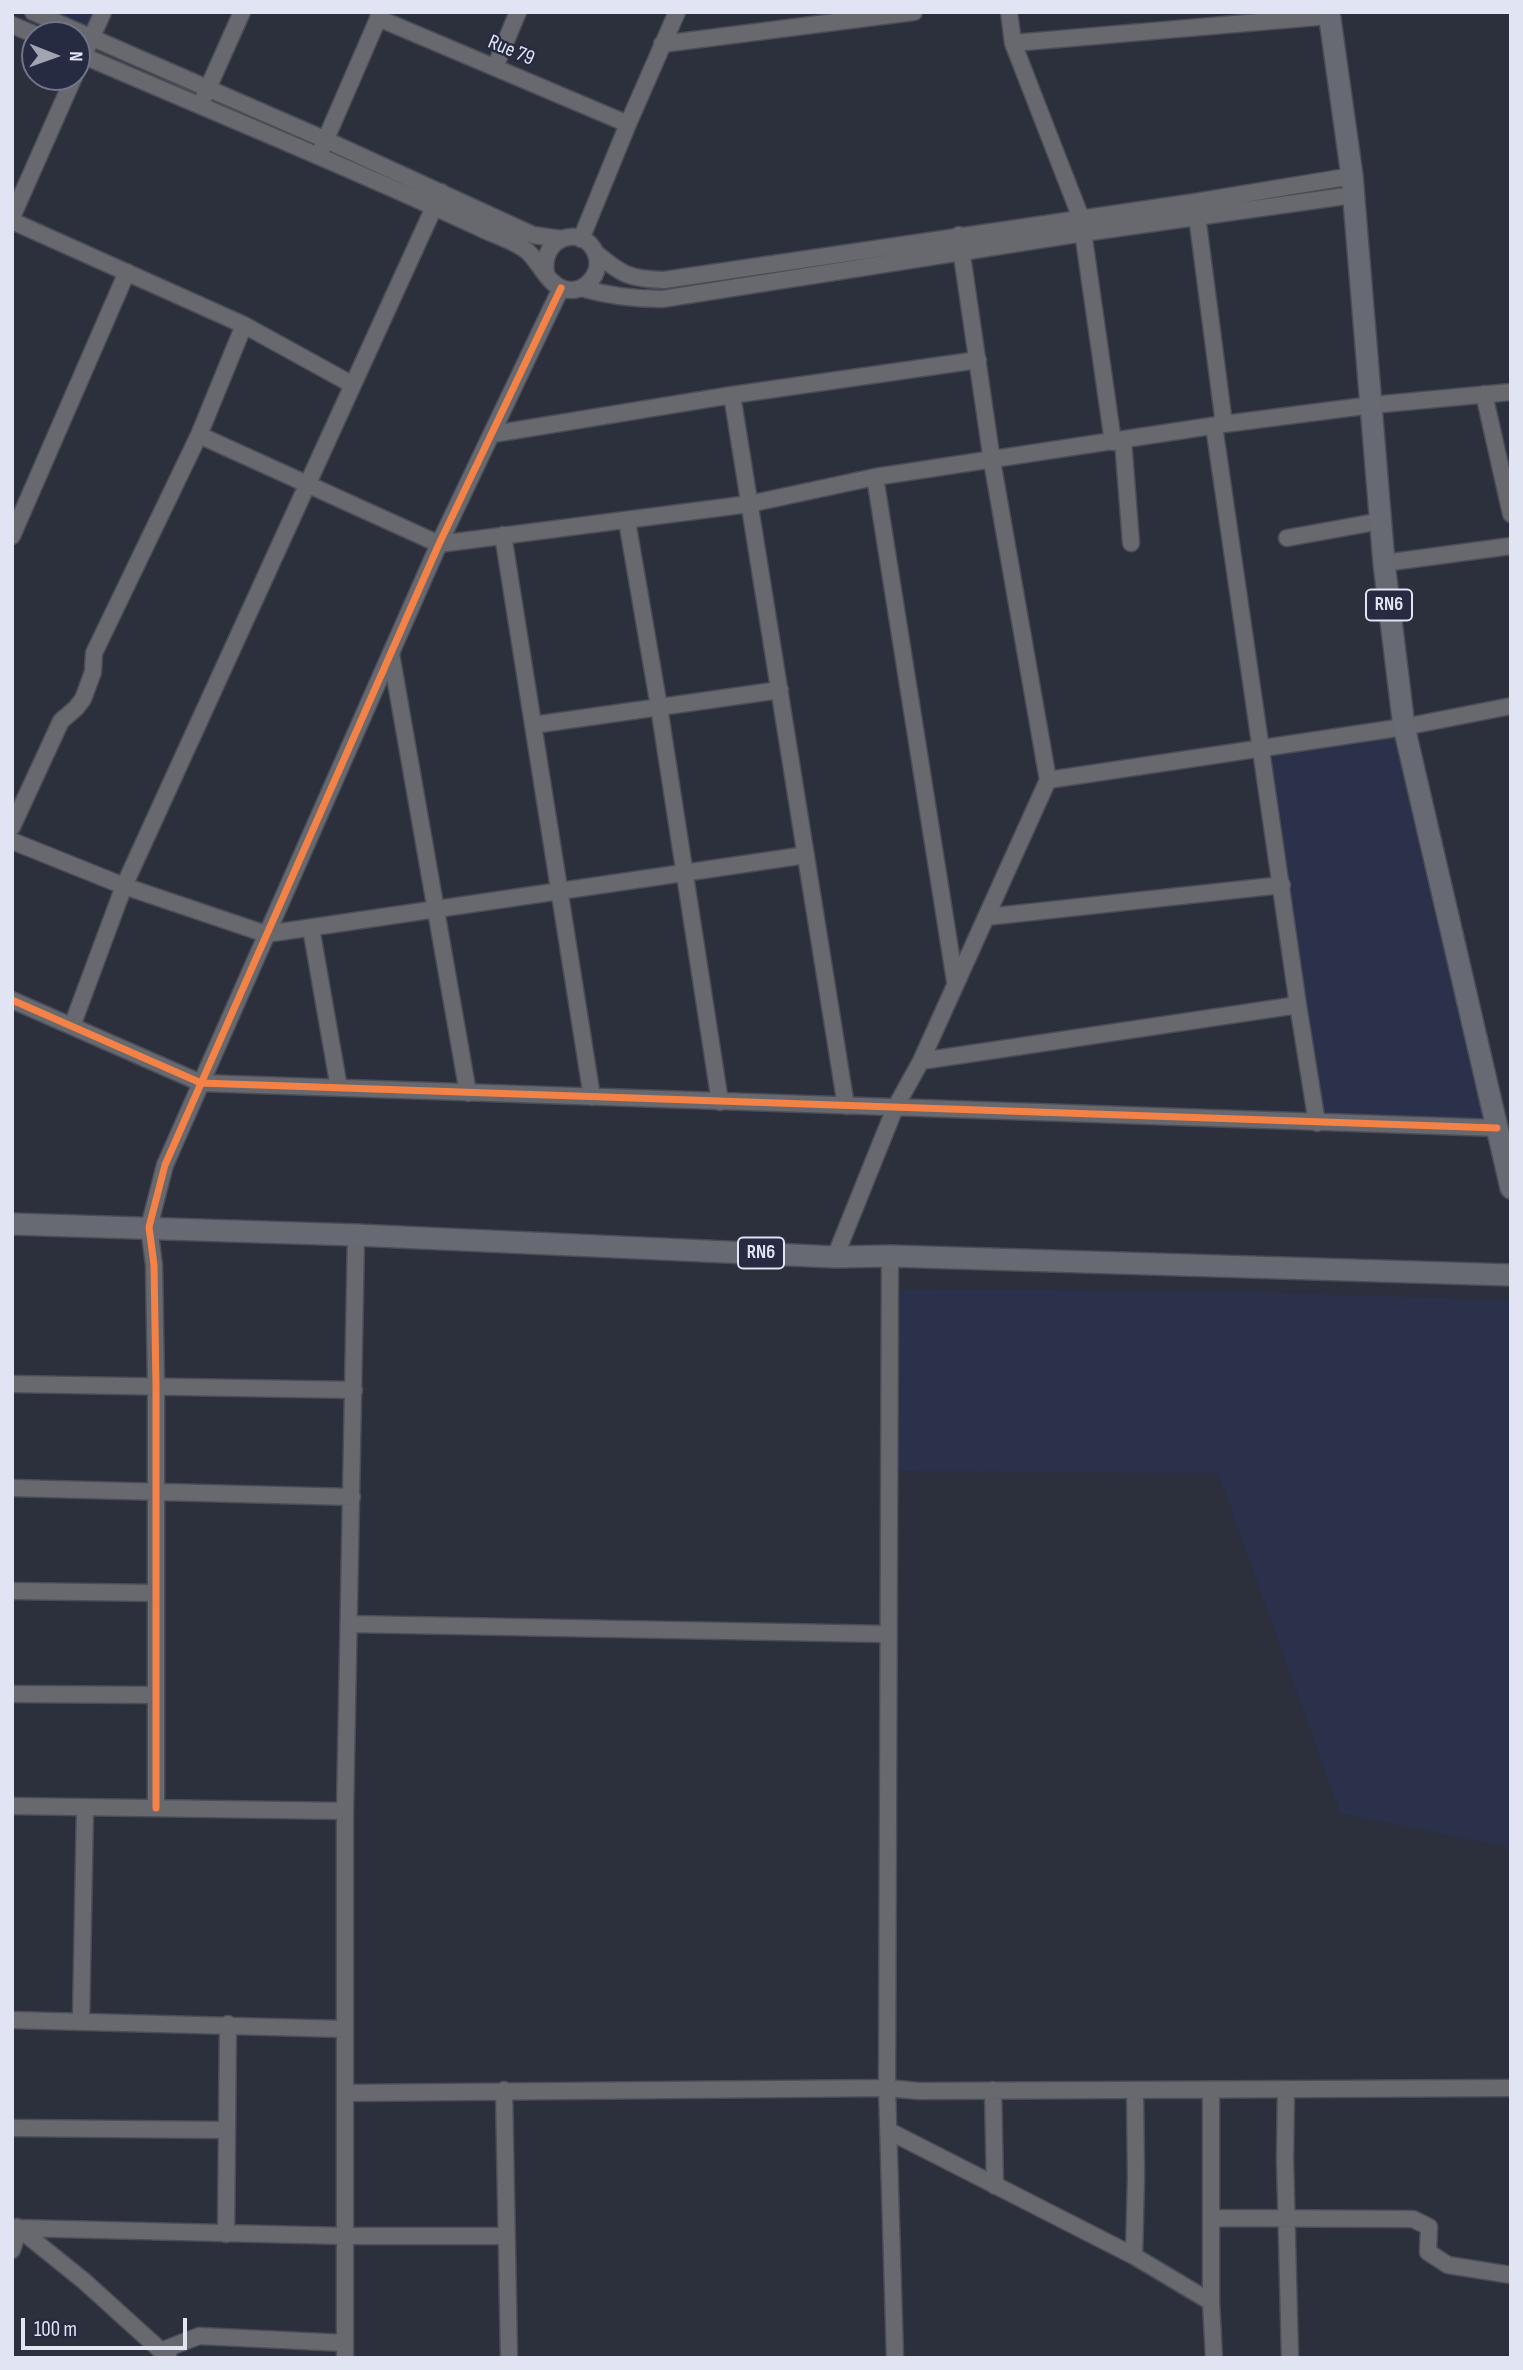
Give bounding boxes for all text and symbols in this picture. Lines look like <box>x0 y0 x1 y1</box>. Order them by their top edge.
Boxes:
north arrow <box>21 21 91 91</box>
street label: Rue 79 <box>484 30 538 72</box>
text: N <box>64 51 87 62</box>
road number: RN6 <box>1366 590 1412 620</box>
road number: RN6 <box>738 1238 784 1268</box>
scale bar <box>24 2304 191 2348</box>
text: 100 m <box>34 2317 77 2342</box>

